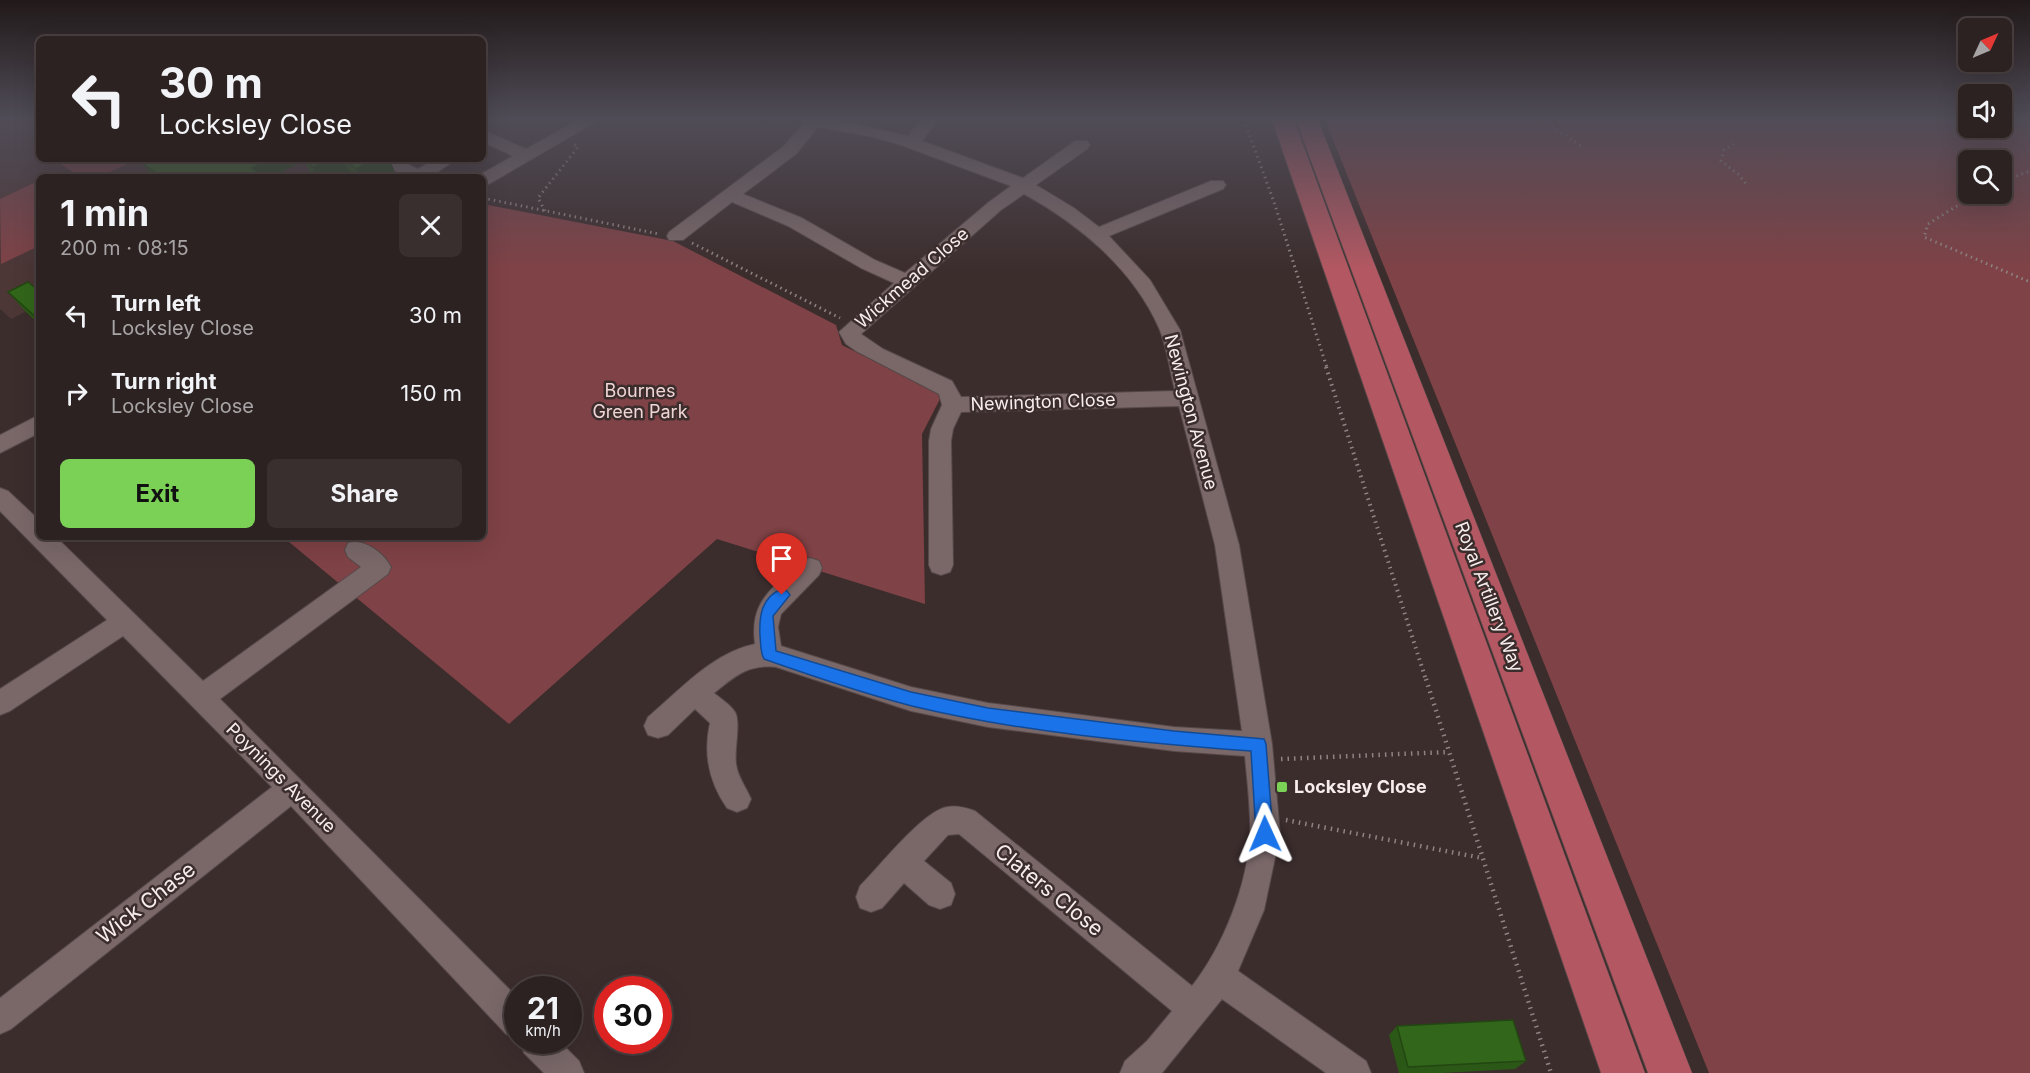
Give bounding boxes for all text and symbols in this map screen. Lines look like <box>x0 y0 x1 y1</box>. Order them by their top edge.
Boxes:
north arrow <box>1958 18 2012 72</box>
map controls <box>1958 18 2012 204</box>
text: 30 m <box>159 57 263 108</box>
icon: left <box>60 60 138 138</box>
button: sound <box>1958 84 2012 138</box>
text: Locksley Close <box>159 108 352 141</box>
button: search <box>1958 150 2012 204</box>
text: 1 min <box>60 191 149 235</box>
button: close <box>399 194 462 257</box>
street label: Wickmead Close <box>851 223 973 333</box>
text: 200 m · 08:15 <box>60 236 189 260</box>
text: Turn left <box>111 290 201 316</box>
icon: left <box>60 299 93 332</box>
text: 30 m <box>409 302 462 328</box>
text: Locksley Close <box>111 316 254 340</box>
street label: Newington Avenue <box>1161 332 1222 492</box>
text: Turn right <box>111 368 217 394</box>
icon: right <box>60 377 93 410</box>
text: 150 m <box>400 380 462 406</box>
park label: Bournes Green Park <box>592 380 688 422</box>
street label: Newington Close <box>970 388 1116 415</box>
text: Locksley Close <box>111 394 254 418</box>
button: Exit <box>60 459 255 528</box>
button: Share <box>267 459 462 528</box>
street label: Royal Artillery Way <box>1451 519 1528 675</box>
pin <box>756 533 807 595</box>
icon: arrive <box>765 542 798 575</box>
street label: Poynings Avenue <box>222 718 341 837</box>
place label: Locksley Close <box>1294 776 1427 797</box>
marker: Locksley Close <box>1275 780 1289 794</box>
position arrow <box>1233 802 1297 866</box>
street label: Claters Close <box>990 838 1109 941</box>
street label: Wick Chase <box>91 856 200 949</box>
speed limit sign: 30 <box>594 976 672 1054</box>
text: 21 <box>527 990 559 1026</box>
text: km/h <box>525 1021 561 1040</box>

